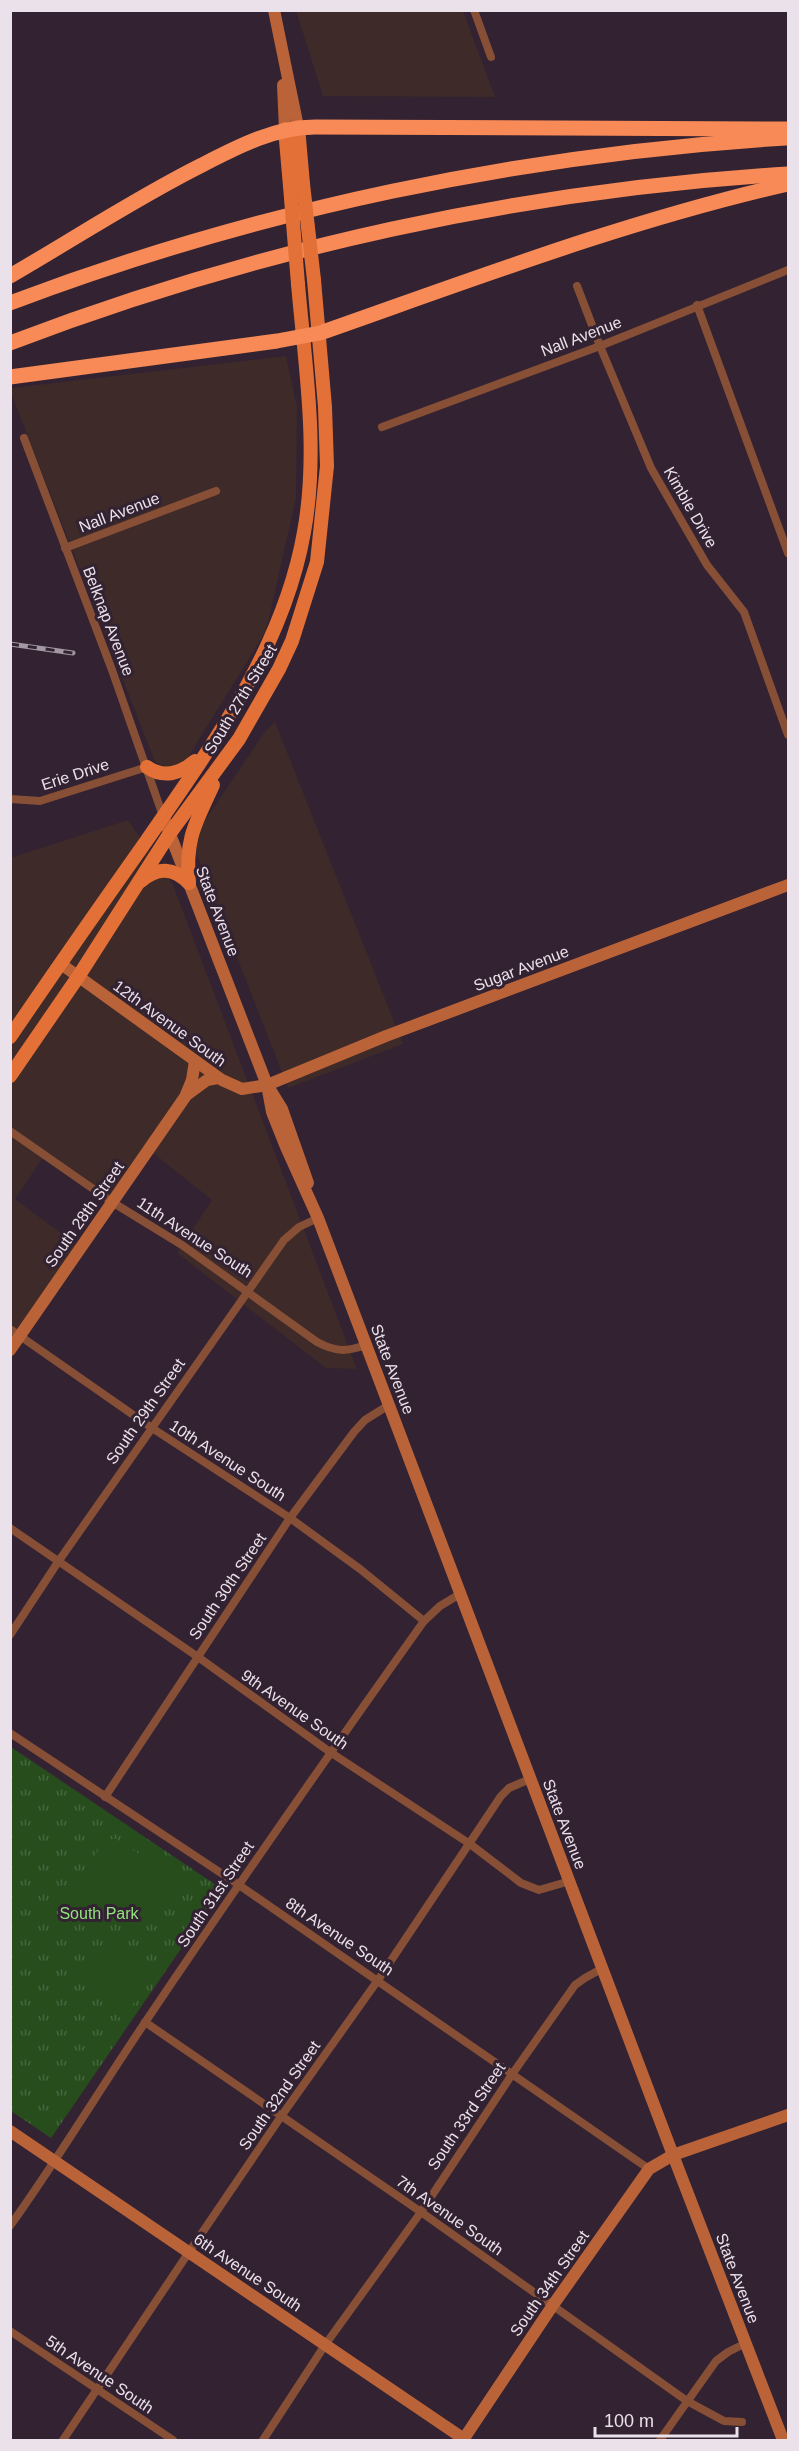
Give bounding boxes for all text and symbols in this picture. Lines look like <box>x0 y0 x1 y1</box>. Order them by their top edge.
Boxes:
street label: Nall Avenue <box>538 313 624 360</box>
street label: Kimble Drive <box>661 464 721 551</box>
street label: Nall Avenue <box>76 489 162 536</box>
street label: Belknap Avenue <box>80 564 137 678</box>
street label: South 27th Street <box>201 641 280 757</box>
street label: Erie Drive <box>39 756 111 793</box>
street label: State Avenue <box>193 864 243 959</box>
street label: Sugar Avenue <box>471 943 571 994</box>
street label: 12th Avenue South <box>110 977 229 1070</box>
street label: South 28th Street <box>42 1158 127 1270</box>
street label: 11th Avenue South <box>134 1194 255 1281</box>
street label: State Avenue <box>368 1322 418 1417</box>
street label: South 29th Street <box>103 1355 188 1467</box>
street label: 10th Avenue South <box>167 1417 289 1504</box>
street label: South 30th Street <box>186 1529 270 1643</box>
street label: 9th Avenue South <box>238 1666 351 1753</box>
street label: State Avenue <box>540 1777 590 1872</box>
street label: South 31st Street <box>174 1838 257 1950</box>
street label: 8th Avenue South <box>283 1894 397 1979</box>
park label: South Park <box>59 1905 140 1922</box>
street label: South 32nd Street <box>235 2037 324 2153</box>
street label: South 33rd Street <box>424 2059 509 2173</box>
street label: 7th Avenue South <box>393 2172 506 2259</box>
street label: South 34th Street <box>507 2227 592 2339</box>
street label: 6th Avenue South <box>191 2230 305 2315</box>
street label: State Avenue <box>713 2231 763 2326</box>
street label: 5th Avenue South <box>43 2332 157 2417</box>
scale bar <box>595 2400 738 2438</box>
text: 100 m <box>604 2411 654 2431</box>

